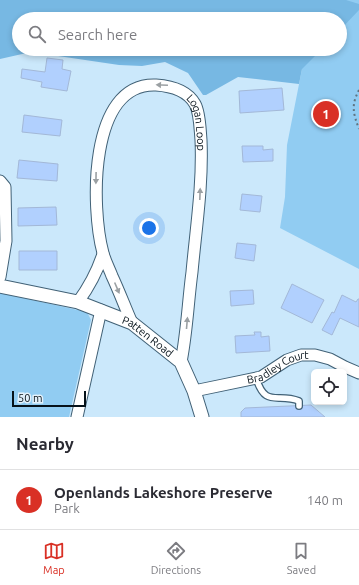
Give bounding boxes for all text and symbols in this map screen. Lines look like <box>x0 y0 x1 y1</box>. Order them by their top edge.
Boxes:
search box <box>12 12 347 56</box>
icon: search <box>26 23 48 45</box>
text: Search here <box>58 26 137 43</box>
one-way arrow <box>156 82 168 89</box>
street label: Logan Loop <box>184 92 207 151</box>
pin: 1 <box>313 99 339 129</box>
one-way arrow <box>93 172 99 185</box>
one-way arrow <box>197 188 204 200</box>
your location <box>139 218 159 238</box>
one-way arrow <box>115 283 121 295</box>
street label: Patten Road <box>120 314 176 359</box>
one-way arrow <box>184 317 191 329</box>
street label: Bradley Court <box>246 349 309 386</box>
map controls <box>311 369 347 405</box>
button: locate <box>311 369 347 405</box>
scale bar <box>12 389 86 408</box>
text: 50 m <box>18 392 42 404</box>
text: Nearby <box>16 434 74 453</box>
text: Openlands Lakeshore Preserve <box>54 484 273 501</box>
text: 1 <box>25 493 33 507</box>
text: 140 m <box>307 493 343 507</box>
text: Park <box>54 501 80 515</box>
tab: Map <box>43 540 65 576</box>
tab: Directions <box>151 540 201 576</box>
tab: Saved <box>287 540 316 576</box>

